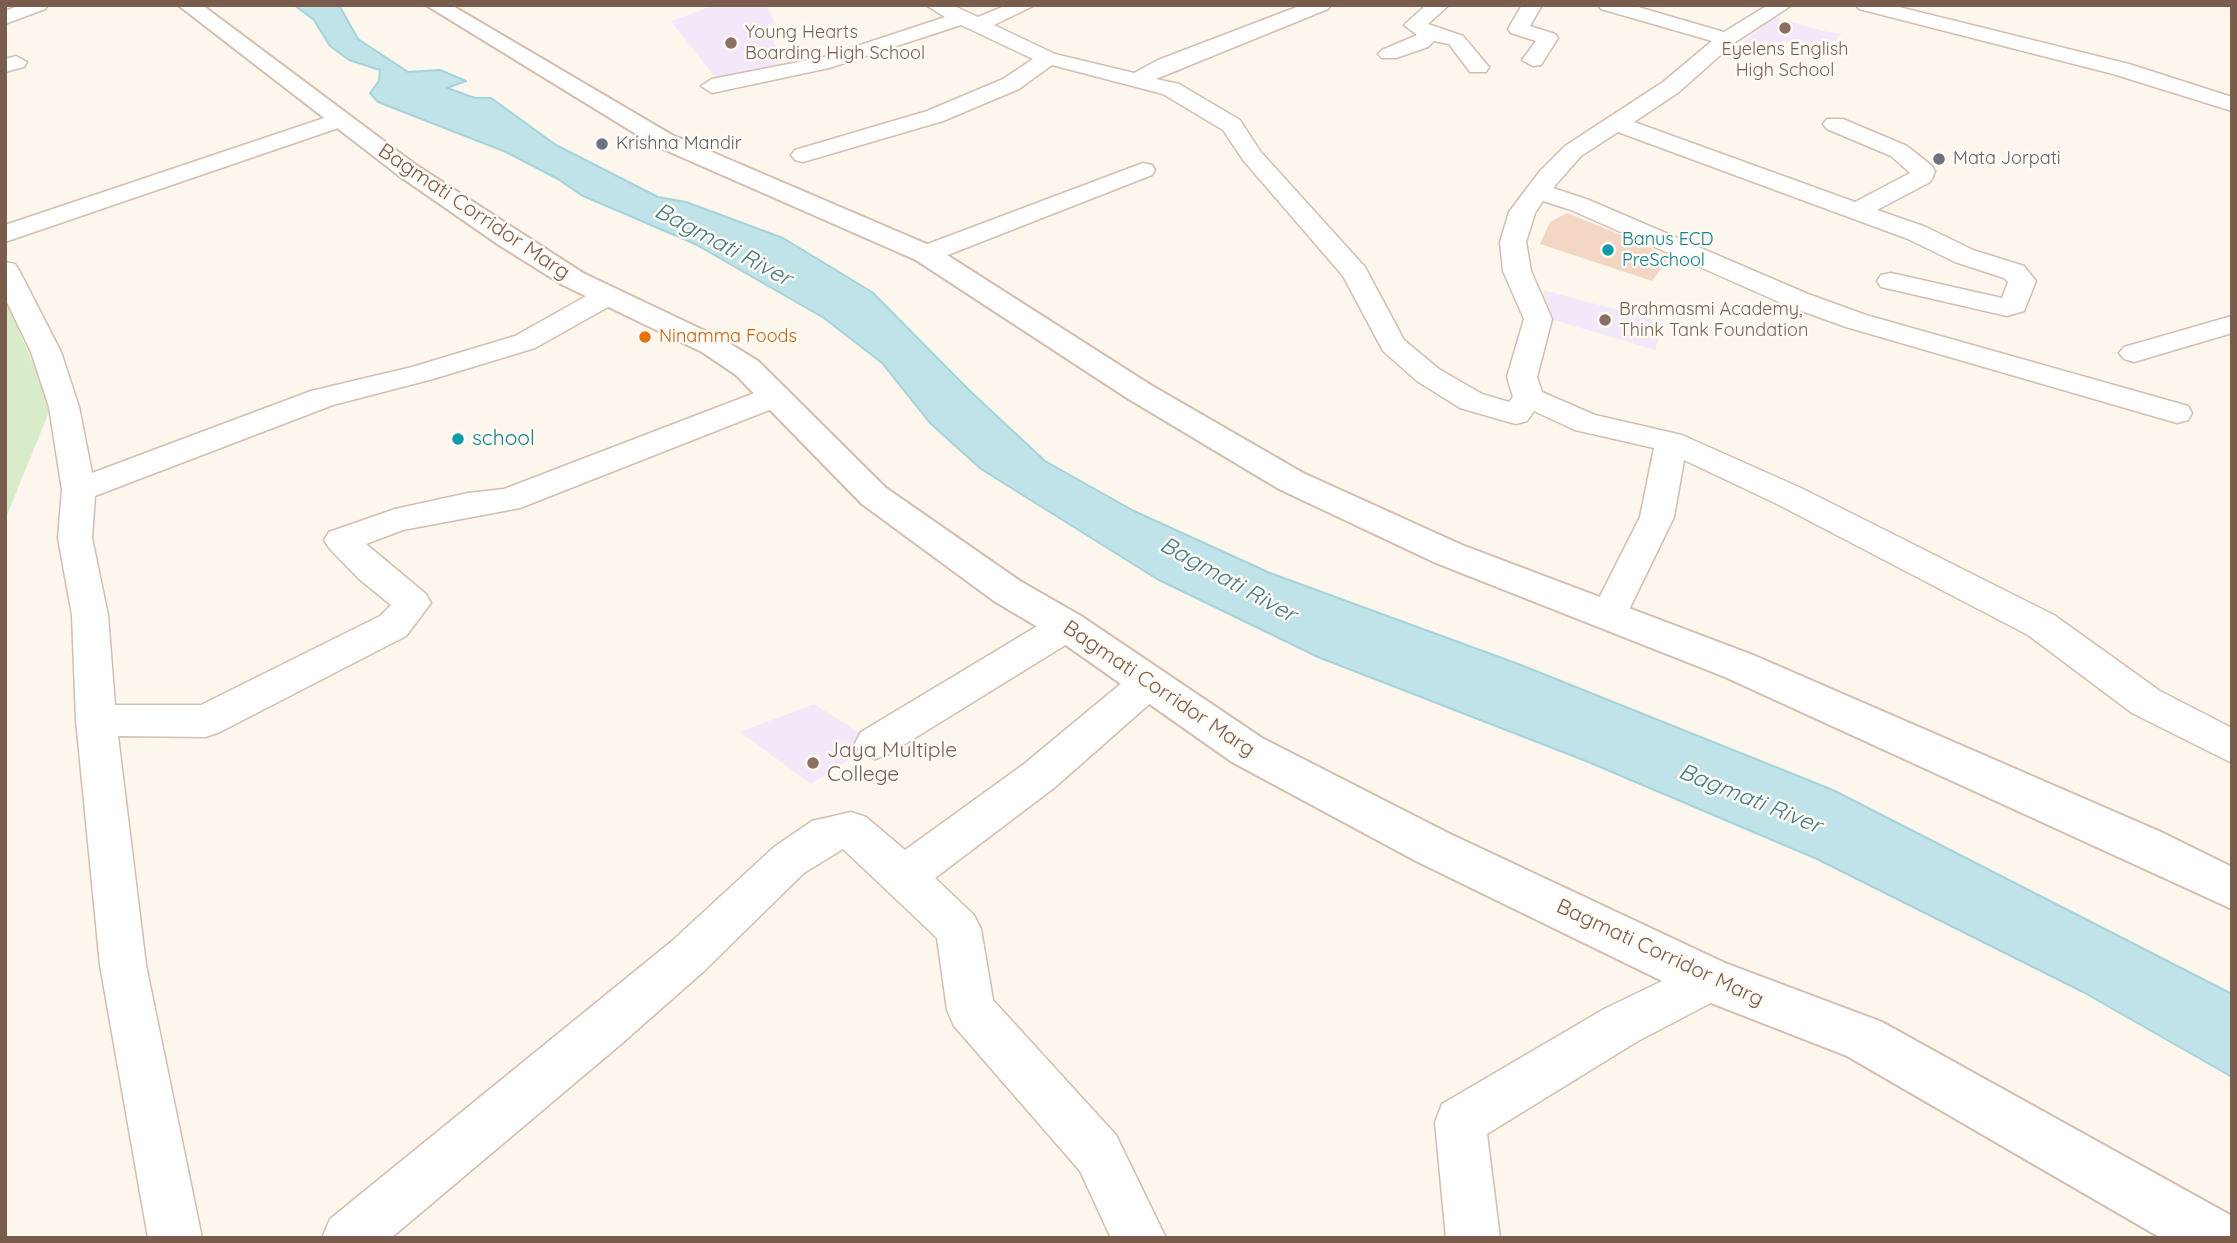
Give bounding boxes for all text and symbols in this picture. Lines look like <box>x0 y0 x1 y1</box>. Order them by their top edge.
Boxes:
marker: Eyelens English High School <box>1777 20 1793 36</box>
place label: Young Hearts Boarding High School <box>745 22 925 64</box>
marker: Young Hearts Boarding High School <box>723 35 739 51</box>
place label: Eyelens English High School <box>1722 39 1848 82</box>
place label: Krishna Mandir <box>616 133 742 155</box>
marker: Krishna Mandir <box>594 136 610 152</box>
street label: Bagmati Corridor Marg <box>373 138 575 286</box>
place label: Mata Jorpati <box>1953 148 2061 170</box>
marker: Mata Jorpati <box>1931 151 1947 167</box>
water label: Bagmati River <box>650 197 796 293</box>
place label: Banus ECD PreSchool <box>1622 229 1714 272</box>
marker: Banus ECD PreSchool <box>1600 242 1616 258</box>
place label: Brahmasmi Academy, Think Tank Foundation <box>1619 299 1808 342</box>
marker: Brahmasmi Academy, Think Tank Foundation <box>1597 312 1613 328</box>
place label: Ninamma Foods <box>659 326 797 348</box>
marker: Ninamma Foods <box>637 329 653 345</box>
place label: school <box>472 426 535 452</box>
marker: school <box>450 431 466 447</box>
water label: Bagmati River <box>1155 531 1301 629</box>
street label: Bagmati Corridor Marg <box>1058 615 1260 763</box>
place label: Jaya Multiple College <box>827 738 957 788</box>
marker: Jaya Multiple College <box>805 755 821 771</box>
water label: Bagmati River <box>1675 758 1825 840</box>
street label: Bagmati Corridor Marg <box>1552 894 1768 1012</box>

